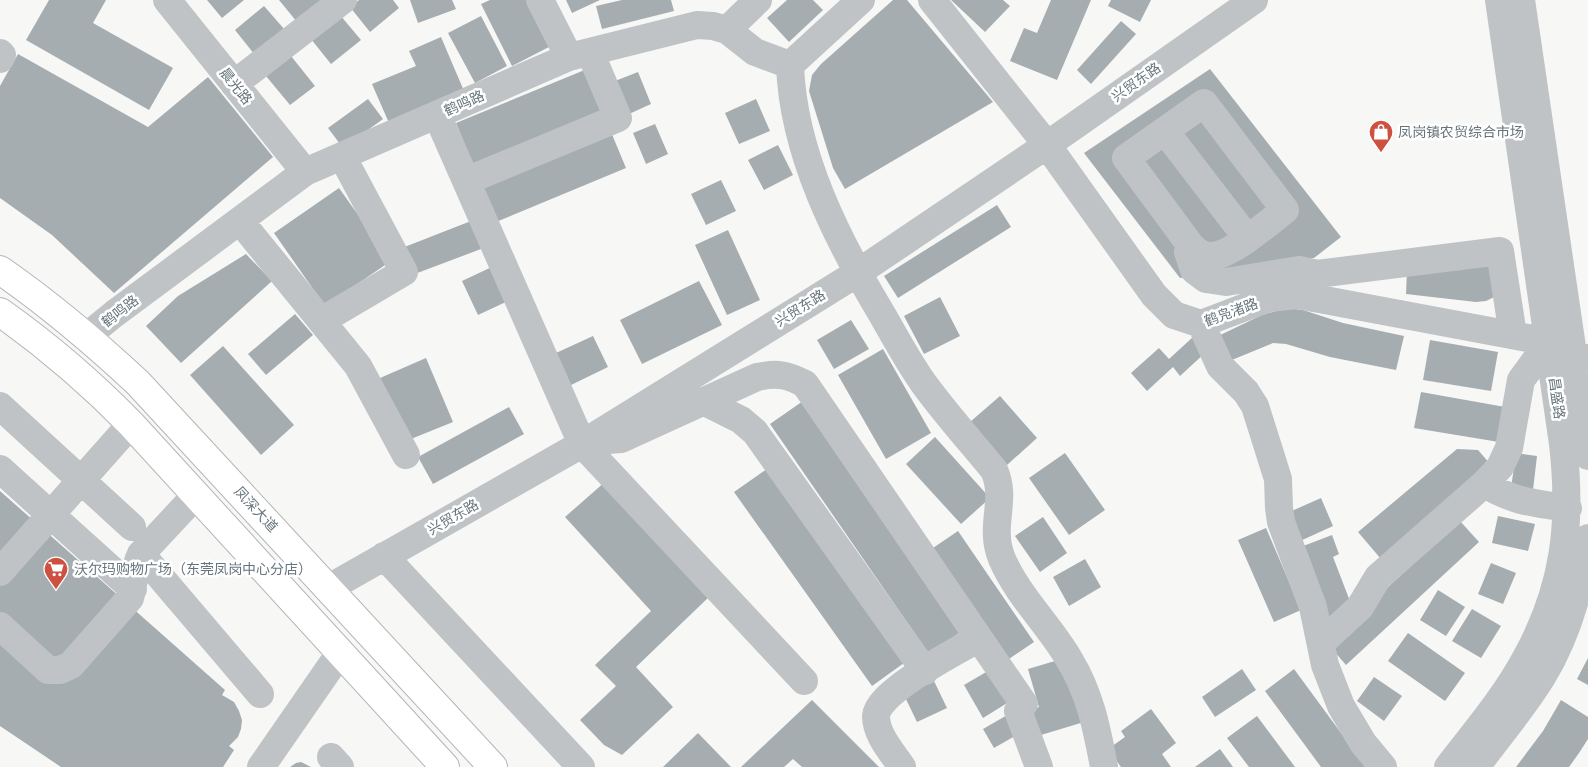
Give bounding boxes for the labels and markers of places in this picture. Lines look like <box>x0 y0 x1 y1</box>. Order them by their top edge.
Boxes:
shop icon: 凤岗镇农贸综合市场 <box>1368 119 1394 153</box>
place label: 凤岗镇农贸综合市场 <box>1398 123 1524 141</box>
supermarket icon: 沃尔玛购物广场（东莞凤岗中心分店） <box>43 556 69 590</box>
place label: 沃尔玛购物广场（东莞凤岗中心分店） <box>74 560 312 578</box>

